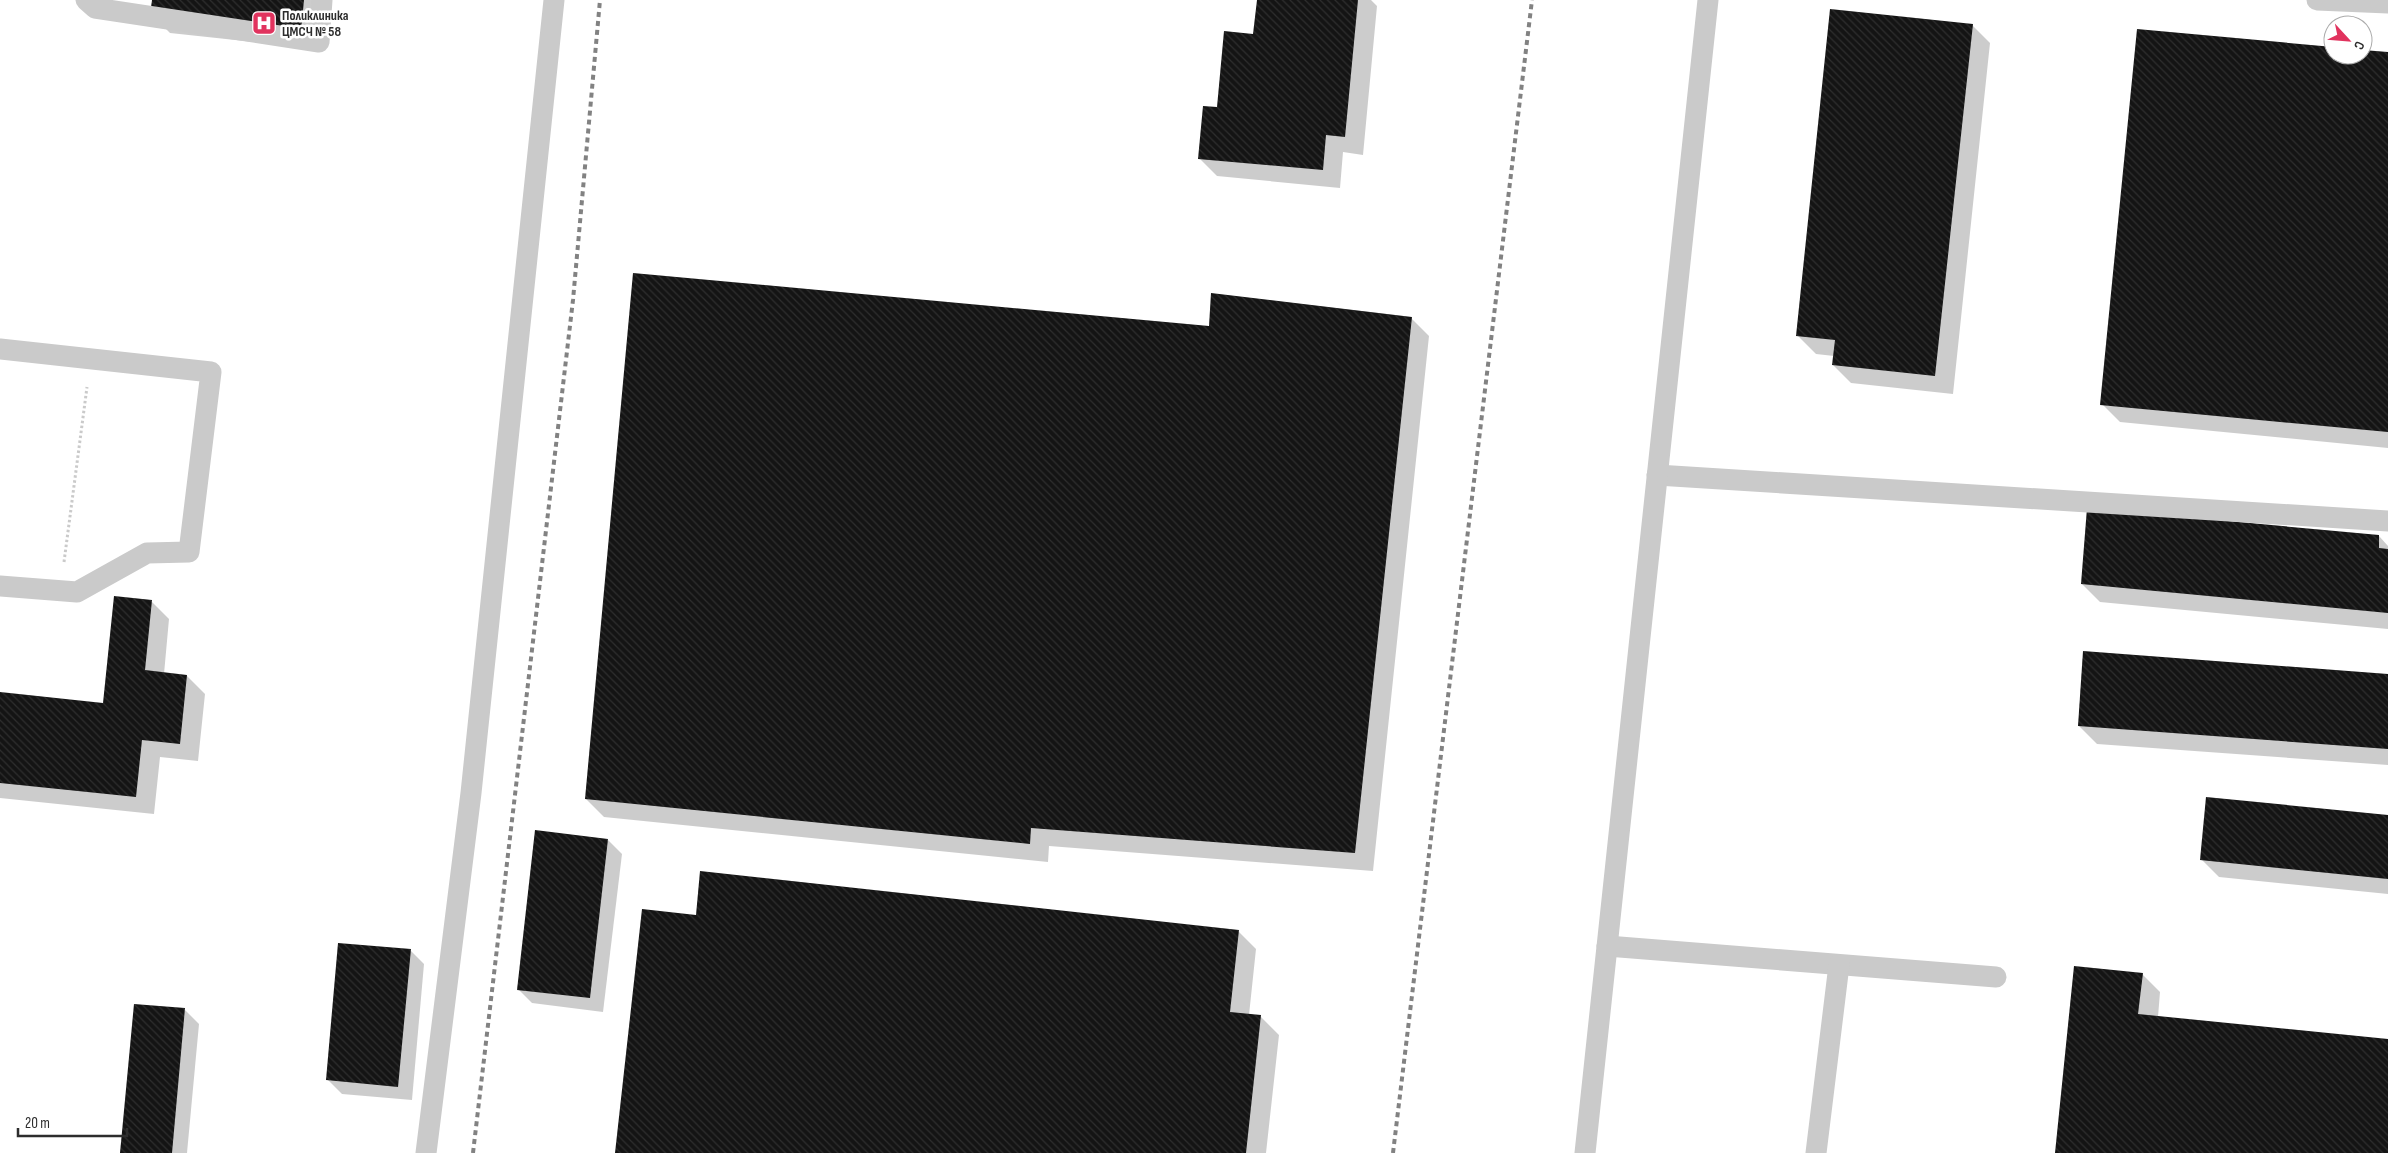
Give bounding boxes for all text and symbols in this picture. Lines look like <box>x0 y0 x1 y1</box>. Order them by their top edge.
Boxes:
place label: Поликлиника ЦМСЧ № 58 <box>282 7 349 40</box>
hospital icon: Поликлиника ЦМСЧ № 58 <box>251 10 277 36</box>
north arrow <box>2323 15 2373 65</box>
text: С <box>2350 39 2368 52</box>
scale bar <box>18 1106 126 1138</box>
text: 20 m <box>25 1114 50 1133</box>

